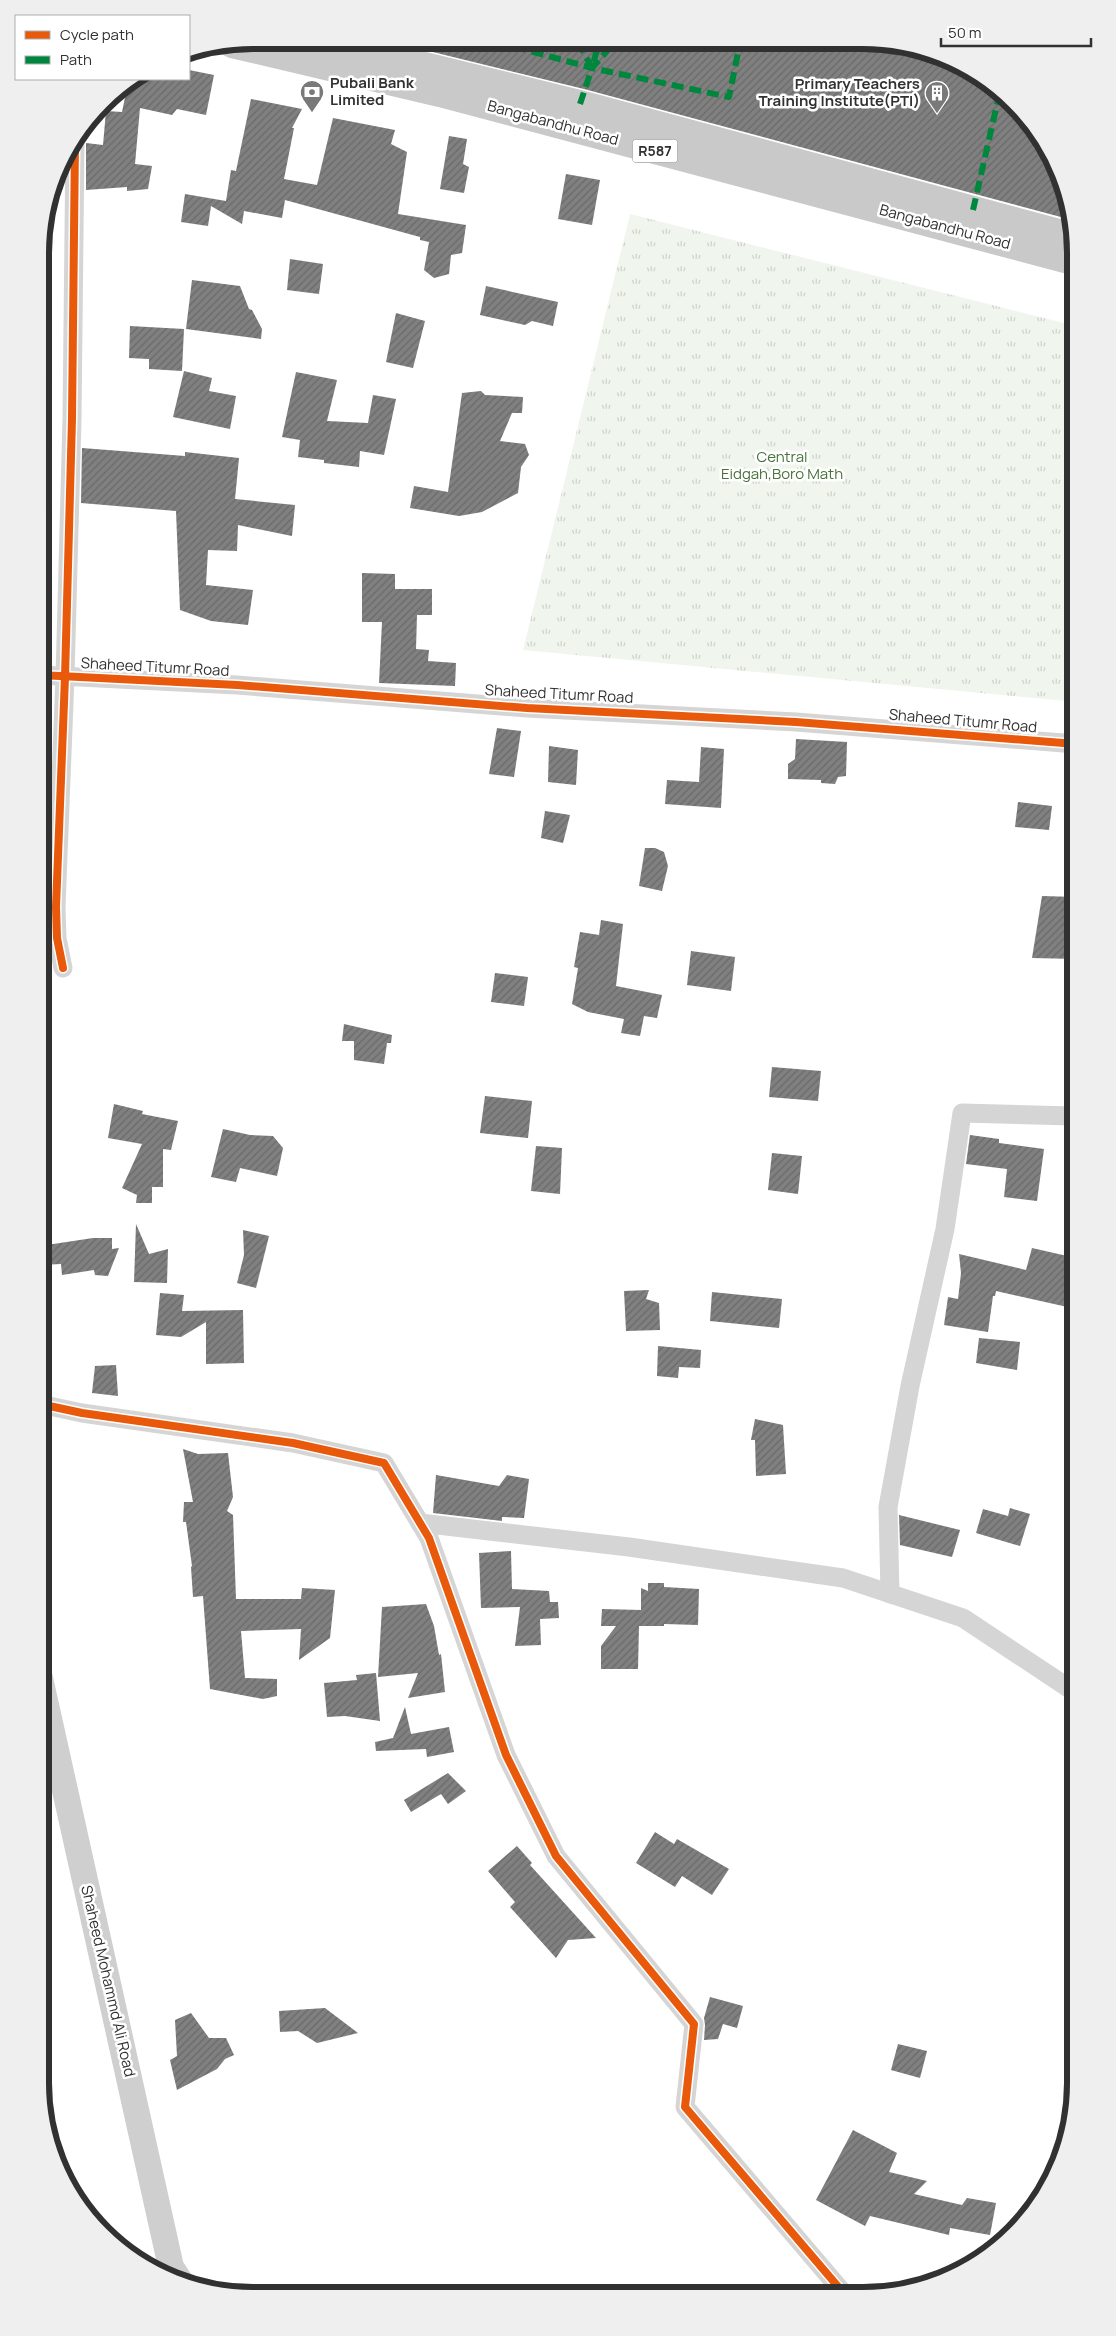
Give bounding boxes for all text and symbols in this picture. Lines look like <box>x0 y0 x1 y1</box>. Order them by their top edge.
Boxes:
legend <box>15 15 190 80</box>
scale bar <box>941 15 1091 47</box>
text: 50 m <box>948 22 982 43</box>
text: Cycle path <box>60 24 134 45</box>
text: Path <box>60 49 92 70</box>
place label: Pubali Bank Limited <box>330 72 415 110</box>
place label: Primary Teachers Training Institute(PTI) <box>758 73 920 111</box>
bank icon: Pubali Bank Limited <box>299 79 325 113</box>
building icon: Primary Teachers Training Institute(PTI) <box>924 80 950 114</box>
street label: Bangabandhu Road <box>485 95 621 150</box>
road number: R587 <box>632 140 678 162</box>
street label: Bangabandhu Road <box>877 199 1013 254</box>
park label: Central Eidgah,Boro Math <box>721 446 843 484</box>
street label: Shaheed Titumr Road <box>80 652 230 681</box>
street label: Shaheed Titumr Road <box>484 679 634 708</box>
street label: Shaheed Titumr Road <box>888 704 1038 737</box>
street label: Shaheed Mohammd Ali Road <box>76 1883 141 2079</box>

